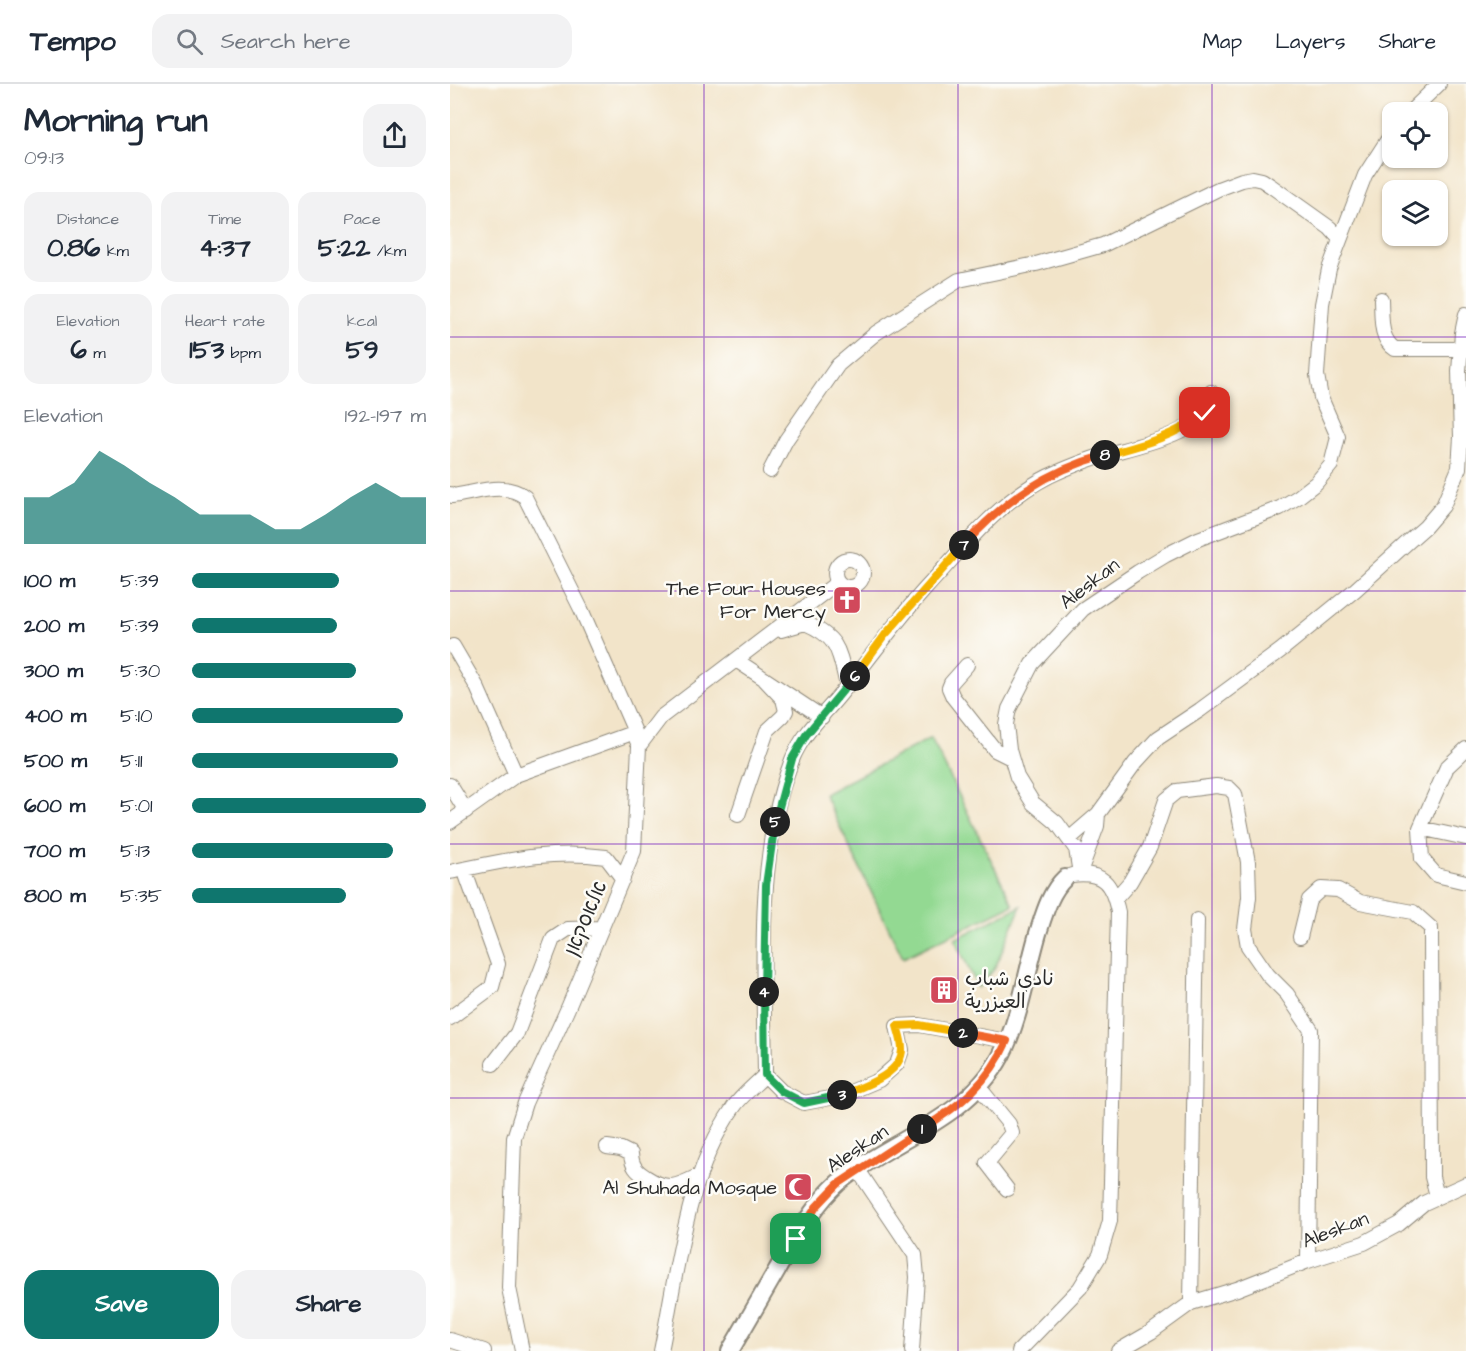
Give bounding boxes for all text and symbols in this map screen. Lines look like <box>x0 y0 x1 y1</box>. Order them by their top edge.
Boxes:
search box <box>152 14 572 68</box>
text: Tempo <box>30 22 116 61</box>
icon: search <box>173 25 206 58</box>
text: Search here <box>221 26 351 57</box>
text: Map <box>1202 27 1242 56</box>
text: Layers <box>1275 27 1345 56</box>
text: Share <box>1378 27 1436 56</box>
text: Morning run <box>24 98 208 144</box>
map controls <box>1382 102 1448 246</box>
button: locate <box>1382 102 1448 168</box>
button: share <box>363 104 426 167</box>
text: 09:13 <box>24 144 64 172</box>
button: layers <box>1382 180 1448 246</box>
text: Distance <box>57 208 119 230</box>
text: Time <box>208 208 242 230</box>
text: Pace <box>343 208 381 230</box>
text: 0.86 <box>47 230 100 266</box>
text: 4:37 <box>199 230 251 266</box>
text: 5:22 <box>318 230 370 266</box>
text: km <box>100 240 129 262</box>
text: /km <box>370 240 406 262</box>
text: Elevation <box>57 310 119 332</box>
text: Heart rate <box>185 310 265 332</box>
text: kcal <box>347 310 377 332</box>
text: 6 <box>70 332 87 368</box>
text: 153 <box>189 332 224 368</box>
text: 59 <box>345 332 379 368</box>
text: m <box>87 342 106 364</box>
text: bpm <box>224 342 261 364</box>
pin <box>1179 387 1230 438</box>
icon: check <box>1188 396 1221 429</box>
text: Elevation <box>24 402 103 430</box>
text: 192–197 m <box>345 402 426 430</box>
pin: 8 <box>1090 440 1120 470</box>
text: 8 <box>1100 444 1110 466</box>
pin: 7 <box>949 530 979 560</box>
text: 7 <box>959 534 969 556</box>
street label: Aleskan <box>1054 551 1126 616</box>
text: 100 m <box>24 567 75 595</box>
text: 5:39 <box>120 567 159 595</box>
place label: The Four Houses For Mercy <box>666 575 826 627</box>
church icon: The Four Houses For Mercy <box>831 584 863 616</box>
text: 200 m <box>24 612 84 640</box>
text: 5:39 <box>120 612 159 640</box>
text: 300 m <box>24 657 83 685</box>
text: 5:30 <box>120 657 160 685</box>
pin: 6 <box>840 661 870 691</box>
text: 6 <box>850 665 860 687</box>
text: 400 m <box>24 702 86 730</box>
text: 5:10 <box>120 702 153 730</box>
text: 500 m <box>24 747 87 775</box>
text: 5:11 <box>120 747 143 775</box>
text: 600 m <box>24 792 85 820</box>
text: 5:01 <box>120 792 153 820</box>
pin: 5 <box>760 807 790 837</box>
text: 5 <box>769 811 781 833</box>
text: 700 m <box>24 837 85 865</box>
text: 5:13 <box>120 837 150 865</box>
street label: אלאסקאן <box>558 876 614 960</box>
text: 800 m <box>24 882 86 910</box>
text: 5:35 <box>120 882 162 910</box>
place label: نادي شباب العيزرية <box>965 965 1054 1016</box>
building icon: نادي شباب العيزرية <box>928 974 960 1006</box>
pin: 4 <box>749 977 779 1007</box>
text: 4 <box>759 981 769 1003</box>
pin: 2 <box>948 1018 978 1048</box>
text: 2 <box>958 1022 968 1044</box>
pin: 3 <box>827 1080 857 1110</box>
text: 3 <box>838 1084 846 1106</box>
pin: 1 <box>907 1114 937 1144</box>
street label: Aleskan <box>821 1118 894 1180</box>
text: 1 <box>921 1118 923 1140</box>
mosque icon: Al Shuhada Mosque <box>782 1171 814 1203</box>
place label: Al Shuhada Mosque <box>603 1174 777 1202</box>
street label: Aleskan <box>1298 1204 1373 1255</box>
pin <box>770 1213 821 1264</box>
icon: arrive <box>779 1222 812 1255</box>
button: Save <box>24 1270 219 1339</box>
button: Share <box>231 1270 426 1339</box>

